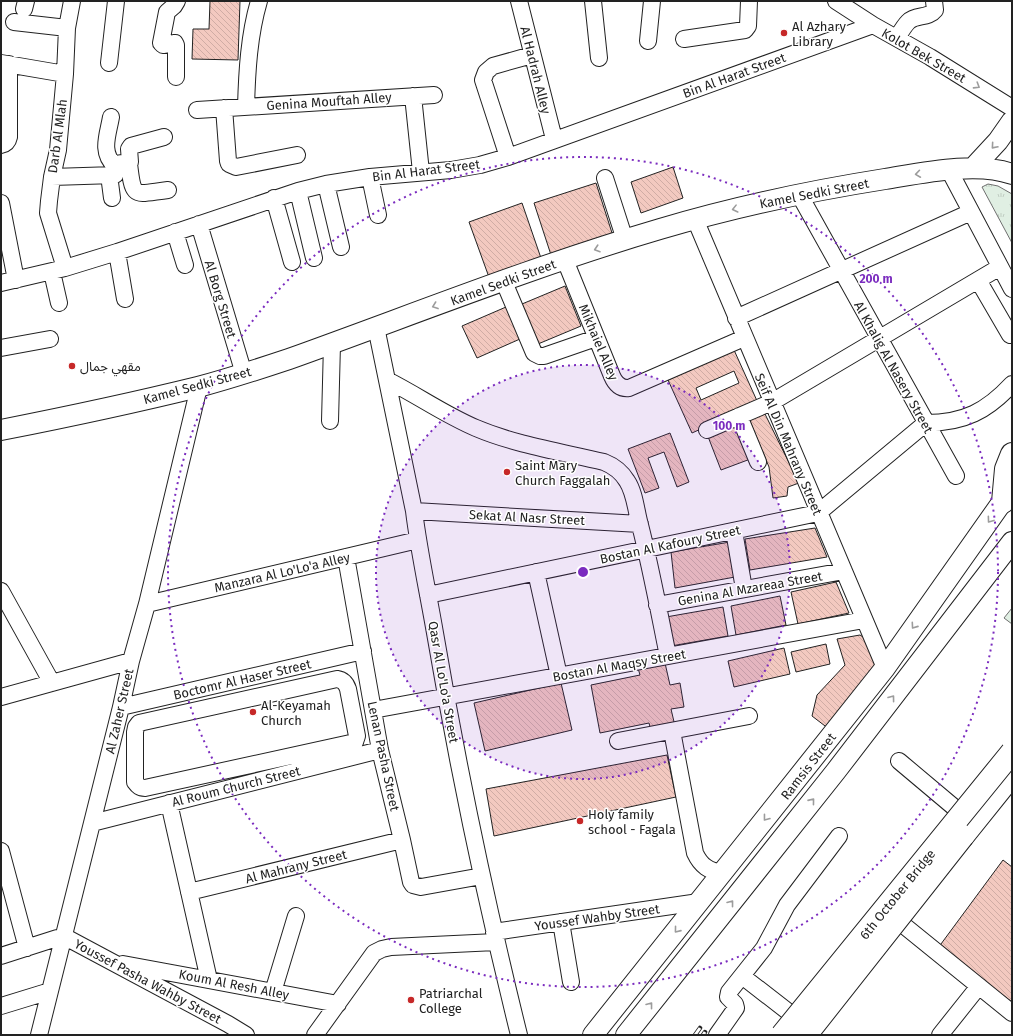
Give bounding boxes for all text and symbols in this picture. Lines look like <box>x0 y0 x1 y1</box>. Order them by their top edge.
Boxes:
place label: Al Azhary Library <box>792 19 847 49</box>
street label: Al Hadrah Alley <box>517 25 554 116</box>
street label: Kolot Bek Street <box>879 25 969 86</box>
marker: Al Azhary Library <box>779 28 789 38</box>
street label: Bin Al Harat Street <box>681 50 788 101</box>
one-way arrow <box>973 82 980 89</box>
street label: Genina Mouftah Alley <box>266 90 393 113</box>
street label: Darb Al Mlah <box>45 98 70 174</box>
one-way arrow <box>991 141 998 148</box>
street label: Bin Al Harat Street <box>371 156 481 185</box>
one-way arrow <box>915 169 921 178</box>
street label: Kamel Sedki Street <box>758 175 870 211</box>
one-way arrow <box>732 204 739 213</box>
one-way arrow <box>594 244 601 253</box>
street label: Kamel Sedki Street <box>448 256 558 309</box>
street label: Al Borg Street <box>202 258 240 340</box>
text: 200 m <box>859 272 893 286</box>
street label: Al Khalig Al Nasery Street <box>851 299 936 436</box>
one-way arrow <box>432 301 439 310</box>
street label: Mikhaiel Alley <box>576 302 622 383</box>
place label: مقهي جمال <box>80 359 141 377</box>
marker: مقهي جمال <box>67 361 77 371</box>
street label: Kamel Sedki Street <box>142 364 253 407</box>
street label: Seif Al Din Mahrany Street <box>752 371 825 518</box>
text: 100 m <box>713 419 745 433</box>
place label: Saint Mary Church Faggalah <box>515 458 610 488</box>
marker: Saint Mary Church Faggalah <box>502 467 512 477</box>
street label: Sekat Al Nasr Street <box>469 507 586 528</box>
one-way arrow <box>988 516 995 523</box>
street label: Bostan Al Kafoury Street <box>599 522 742 567</box>
street label: Manzara Al Lo'Lo'a Alley <box>213 549 352 595</box>
centre of rings <box>576 565 590 579</box>
street label: Genina Al Mzareaa Street <box>677 568 824 609</box>
street label: Qasr Al Lo'Lo'a Street <box>425 620 462 745</box>
one-way arrow <box>912 622 919 629</box>
street label: Bostan Al Maqsy Street <box>551 646 687 685</box>
street label: Boctomr Al Haser Street <box>172 656 313 703</box>
street label: Al Zaher Street <box>102 667 137 755</box>
one-way arrow <box>887 696 894 703</box>
place label: Al-Keyamah Church <box>261 698 331 728</box>
street label: Lenan Pasha Street <box>365 700 403 813</box>
marker: Al-Keyamah Church <box>248 707 258 717</box>
street label: Ramsis Street <box>778 730 839 803</box>
street label: Al Roum Church Street <box>170 763 302 810</box>
one-way arrow <box>808 799 815 806</box>
place label: Holy family school - Fagala <box>588 807 676 837</box>
one-way arrow <box>764 813 771 820</box>
marker: Holy family school - Fagala <box>575 816 585 826</box>
street label: 6th October Bridge <box>857 846 938 942</box>
street label: Al Mahrany Street <box>244 847 349 886</box>
one-way arrow <box>727 900 734 907</box>
street label: Youssef Wahby Street <box>534 901 661 934</box>
one-way arrow <box>674 926 681 933</box>
street label: Youssef Pasha Wahby Street <box>72 936 224 1027</box>
street label: Koum Al Resh Alley <box>177 966 291 1003</box>
place label: Patriarchal College <box>419 986 483 1016</box>
marker: Patriarchal College <box>406 995 416 1005</box>
one-way arrow <box>646 1002 653 1009</box>

